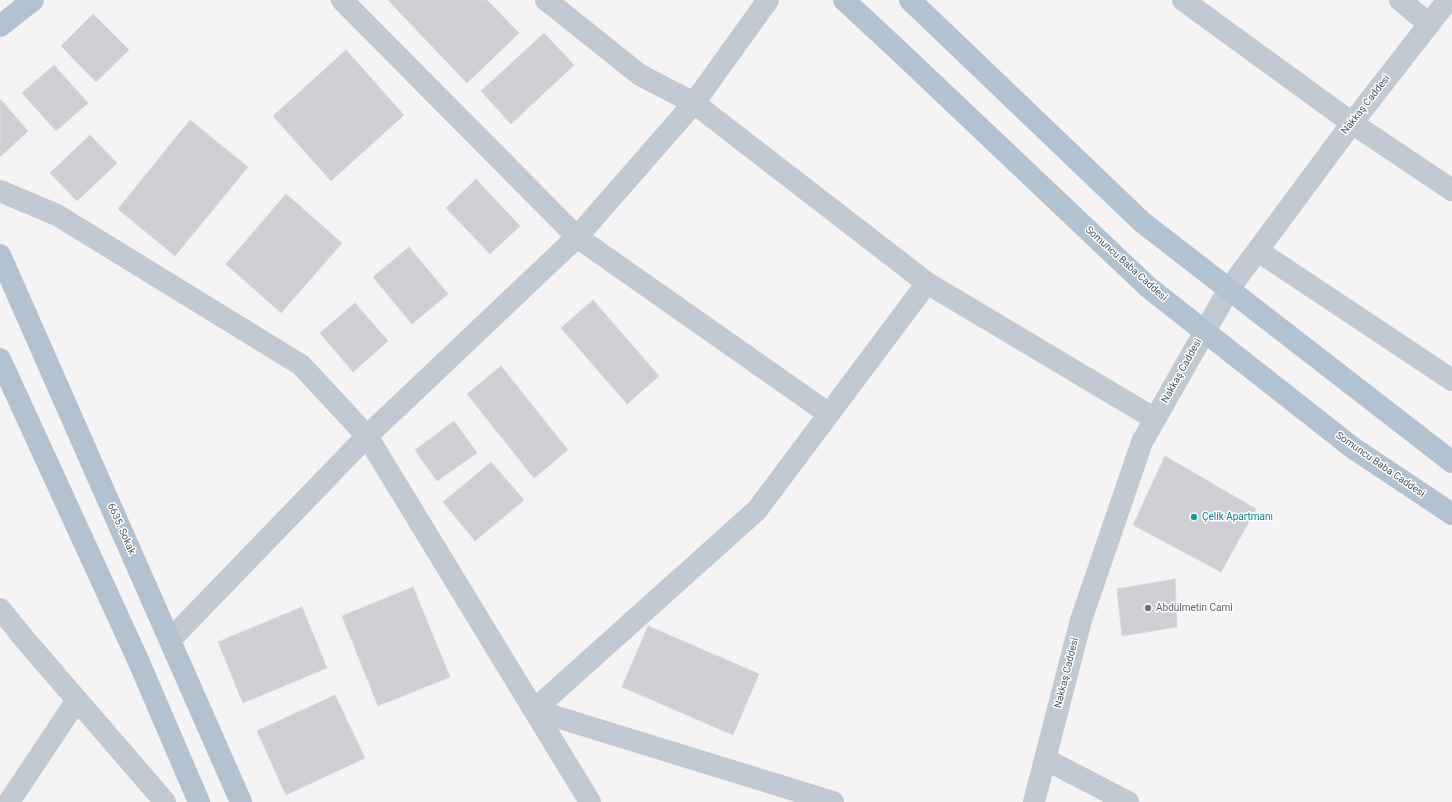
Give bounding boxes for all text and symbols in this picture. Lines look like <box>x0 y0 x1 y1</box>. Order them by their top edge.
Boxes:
street label: Nakkaş Caddesi <box>1339 73 1393 137</box>
street label: Somuncu Baba Caddesi <box>1083 224 1169 304</box>
street label: Nakkaş Caddesi <box>1159 337 1205 405</box>
street label: Somuncu Baba Caddesi <box>1333 430 1427 500</box>
street label: 6635. Sokak <box>104 502 138 556</box>
place label: Çelik Apartmanı <box>1202 511 1273 523</box>
marker: Çelik Apartmanı <box>1189 512 1199 522</box>
place label: Abdülmetin Cami <box>1156 602 1233 614</box>
marker: Abdülmetin Cami <box>1143 603 1153 613</box>
street label: Nakkaş Caddesi <box>1052 637 1082 709</box>

